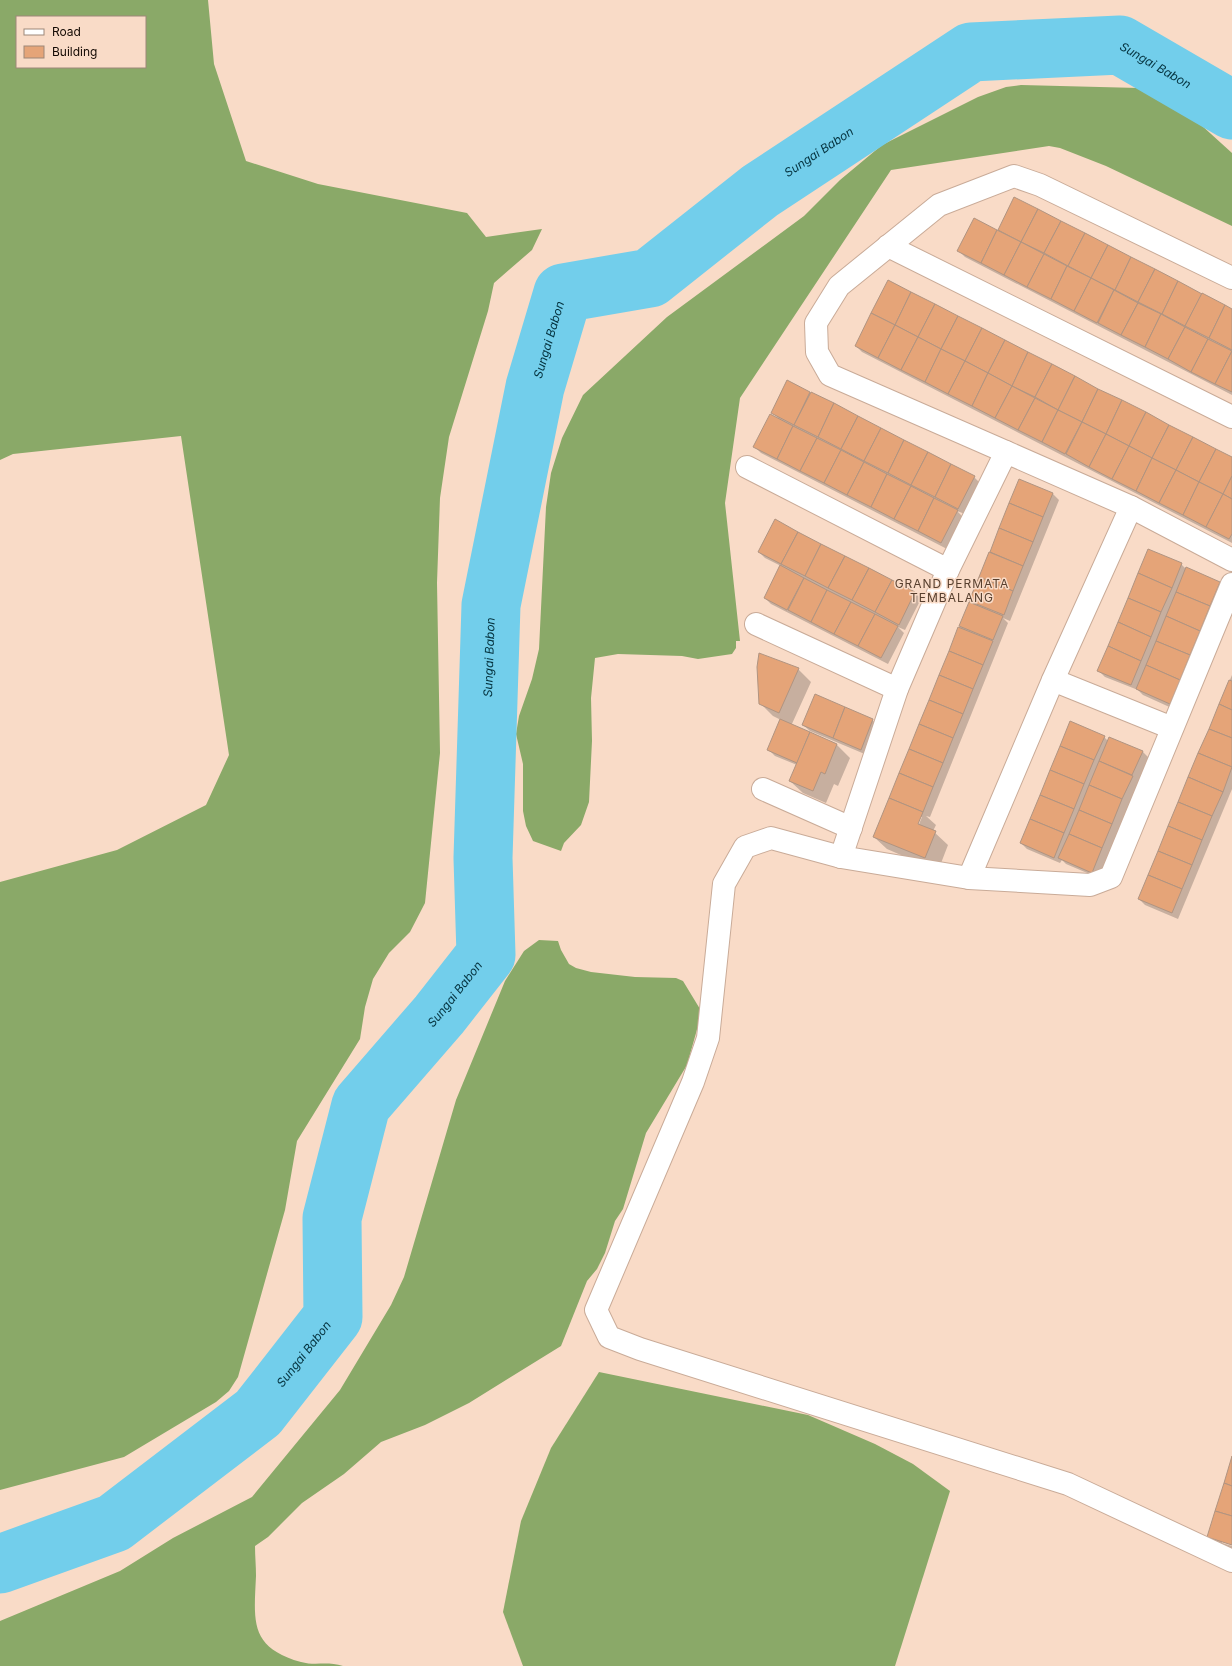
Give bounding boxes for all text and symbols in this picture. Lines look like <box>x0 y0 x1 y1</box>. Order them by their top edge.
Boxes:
legend <box>16 16 146 68</box>
text: Road <box>52 24 81 39</box>
water label: Sungai Babon <box>1117 39 1194 92</box>
text: Building <box>52 44 97 59</box>
water label: Sungai Babon <box>781 123 856 180</box>
water label: Sungai Babon <box>530 299 567 380</box>
district label: GRAND PERMATA TEMBALANG <box>895 576 1009 605</box>
water label: Sungai Babon <box>480 617 498 697</box>
water label: Sungai Babon <box>424 958 485 1030</box>
water label: Sungai Babon <box>273 1318 334 1390</box>

